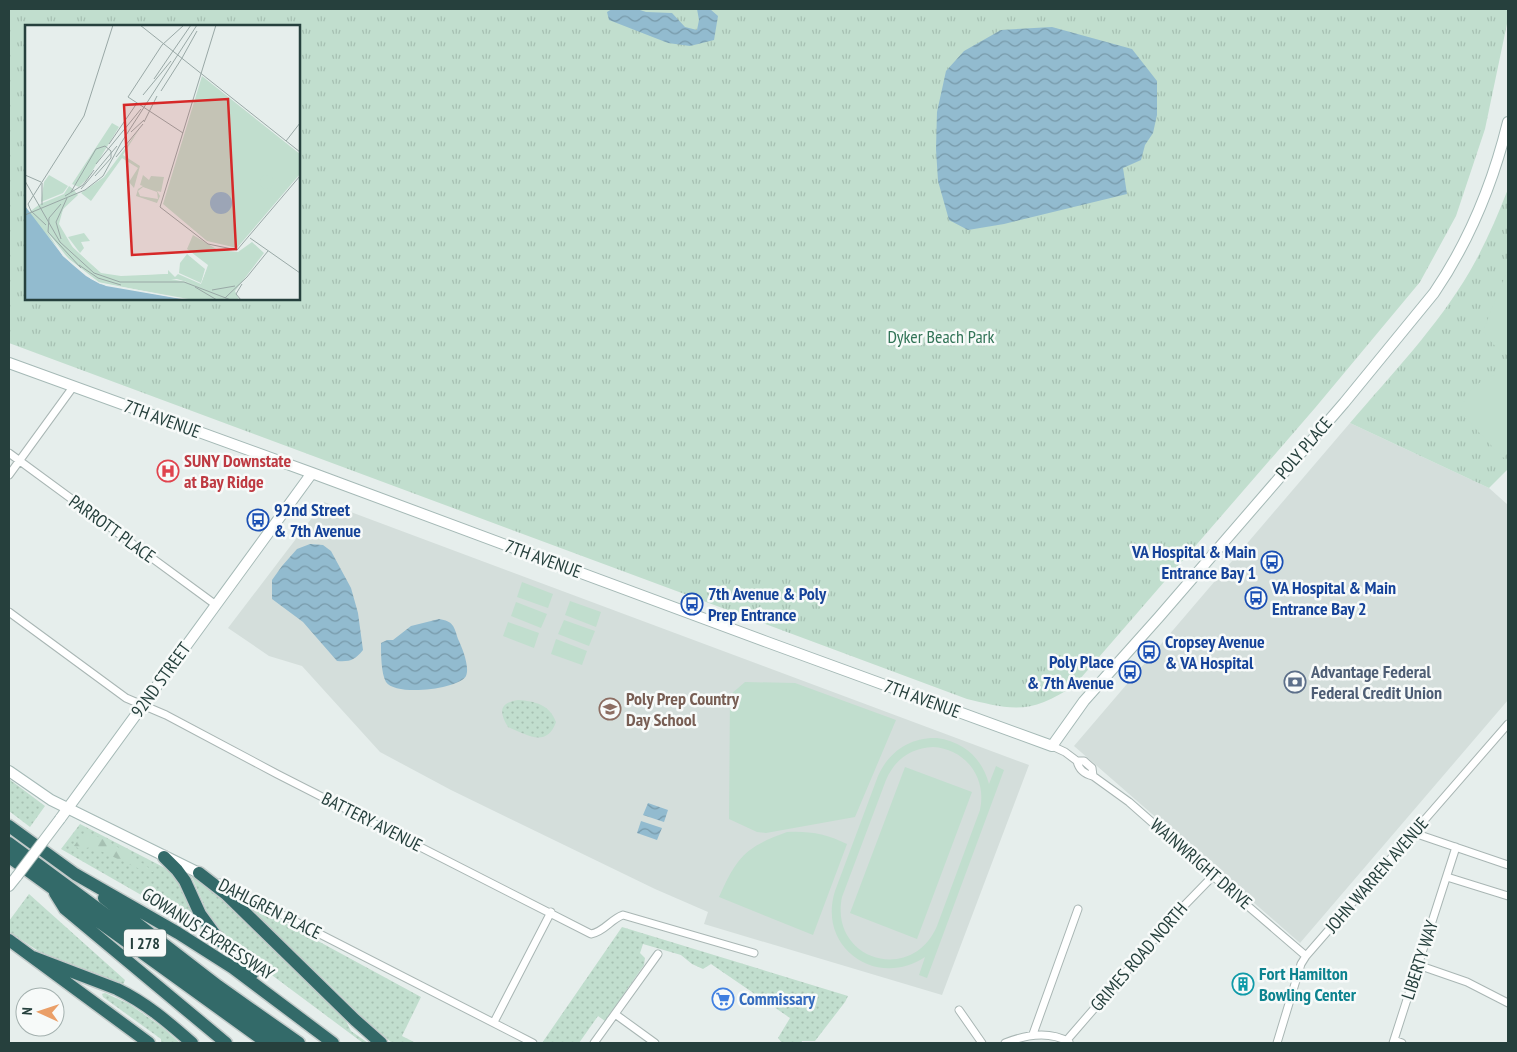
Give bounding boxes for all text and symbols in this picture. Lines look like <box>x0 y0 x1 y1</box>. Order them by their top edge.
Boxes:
inset map <box>25 25 300 300</box>
park label: Dyker Beach Park <box>888 325 995 348</box>
street label: 7TH AVENUE <box>121 394 204 443</box>
street label: POLY PLACE <box>1270 412 1337 484</box>
place label: SUNY Downstate at Bay Ridge <box>184 449 292 493</box>
hospital icon: SUNY Downstate at Bay Ridge <box>156 459 180 483</box>
street label: PARROTT PLACE <box>65 490 160 568</box>
place label: 92nd Street & 7th Avenue <box>274 498 361 542</box>
bus stop icon: 92nd Street & 7th Avenue <box>246 508 270 532</box>
street label: 7TH AVENUE <box>502 534 585 583</box>
place label: VA Hospital & Main Entrance Bay 1 <box>1131 540 1256 584</box>
bus stop icon: VA Hospital & Main Entrance Bay 1 <box>1260 550 1284 574</box>
place label: VA Hospital & Main Entrance Bay 2 <box>1271 576 1396 620</box>
place label: 7th Avenue & Poly Prep Entrance <box>708 582 827 626</box>
bus stop icon: VA Hospital & Main Entrance Bay 2 <box>1244 586 1268 610</box>
bus stop icon: 7th Avenue & Poly Prep Entrance <box>680 592 704 616</box>
place label: Cropsey Avenue & VA Hospital <box>1165 630 1265 674</box>
street label: 92ND STREET <box>126 638 195 722</box>
bus stop icon: Cropsey Avenue & VA Hospital <box>1137 640 1161 664</box>
place label: Poly Place & 7th Avenue <box>1027 650 1114 694</box>
bus stop icon: Poly Place & 7th Avenue <box>1118 660 1142 684</box>
place label: Advantage Federal Federal Credit Union <box>1310 660 1442 704</box>
bank icon: Advantage Federal Federal Credit Union <box>1283 670 1307 694</box>
street label: 7TH AVENUE <box>881 674 964 723</box>
place label: Poly Prep Country Day School <box>626 687 740 731</box>
school or university icon: Poly Prep Country Day School <box>598 697 622 721</box>
street label: BATTERY AVENUE <box>318 786 426 857</box>
street label: JOHN WARREN AVENUE <box>1319 812 1433 938</box>
street label: WAINWRIGHT DRIVE <box>1146 813 1257 914</box>
street label: DAHLGREN PLACE <box>215 873 325 944</box>
street label: GOWANUS EXPRESSWAY <box>138 882 279 985</box>
street label: GRIMES ROAD NORTH <box>1085 897 1192 1016</box>
street label: LIBERTY WAY <box>1396 917 1443 1002</box>
road number: I 278 <box>124 930 166 956</box>
place label: Fort Hamilton Bowling Center <box>1259 962 1357 1006</box>
building icon: Fort Hamilton Bowling Center <box>1231 972 1255 996</box>
north arrow <box>15 987 65 1037</box>
supermarket icon: Commissary <box>711 987 735 1011</box>
place label: Commissary <box>739 987 816 1010</box>
text: N <box>18 1007 36 1016</box>

